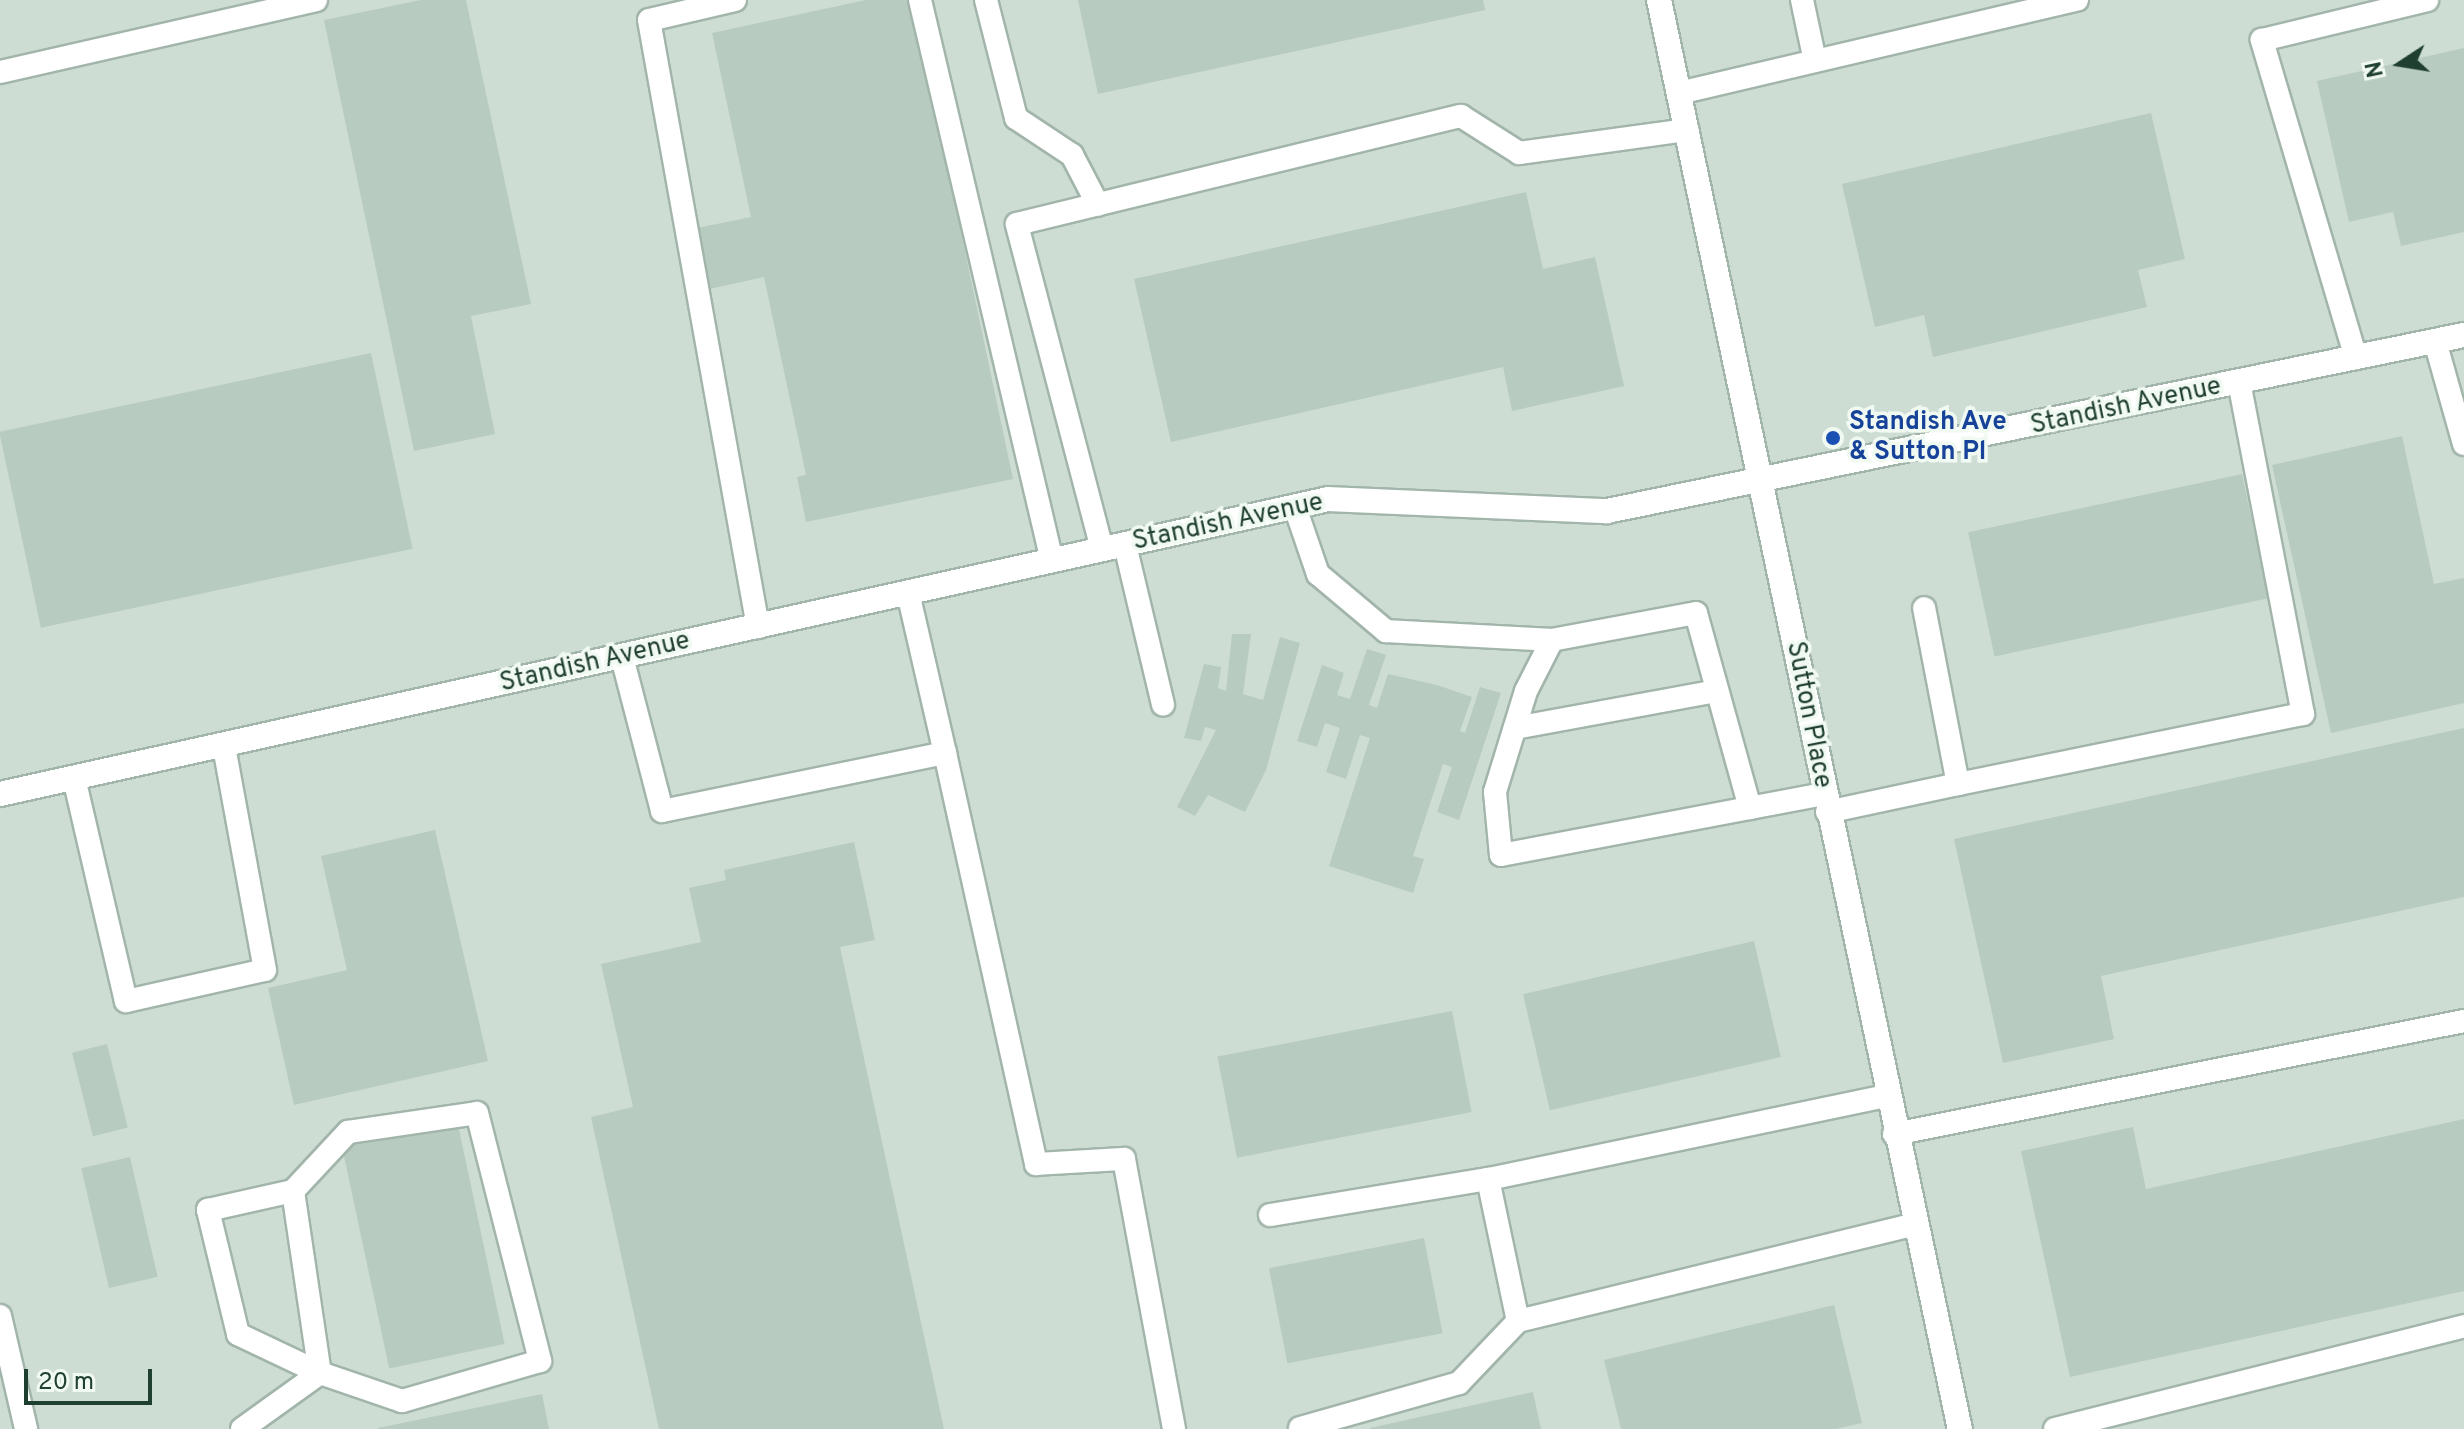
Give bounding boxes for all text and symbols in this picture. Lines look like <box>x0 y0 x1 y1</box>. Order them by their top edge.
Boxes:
north arrow <box>2360 24 2440 104</box>
text: N <box>2361 59 2391 80</box>
street label: Standish Avenue <box>2027 371 2225 443</box>
place label: Standish Ave & Sutton Pl <box>1849 407 2008 468</box>
marker: Standish Ave & Sutton Pl <box>1824 429 1842 447</box>
street label: Standish Avenue <box>1129 487 1327 559</box>
street label: Standish Avenue <box>496 626 694 700</box>
street label: Sutton Place <box>1778 639 1838 791</box>
scale bar <box>28 1353 156 1403</box>
text: 20 m <box>38 1368 94 1398</box>

